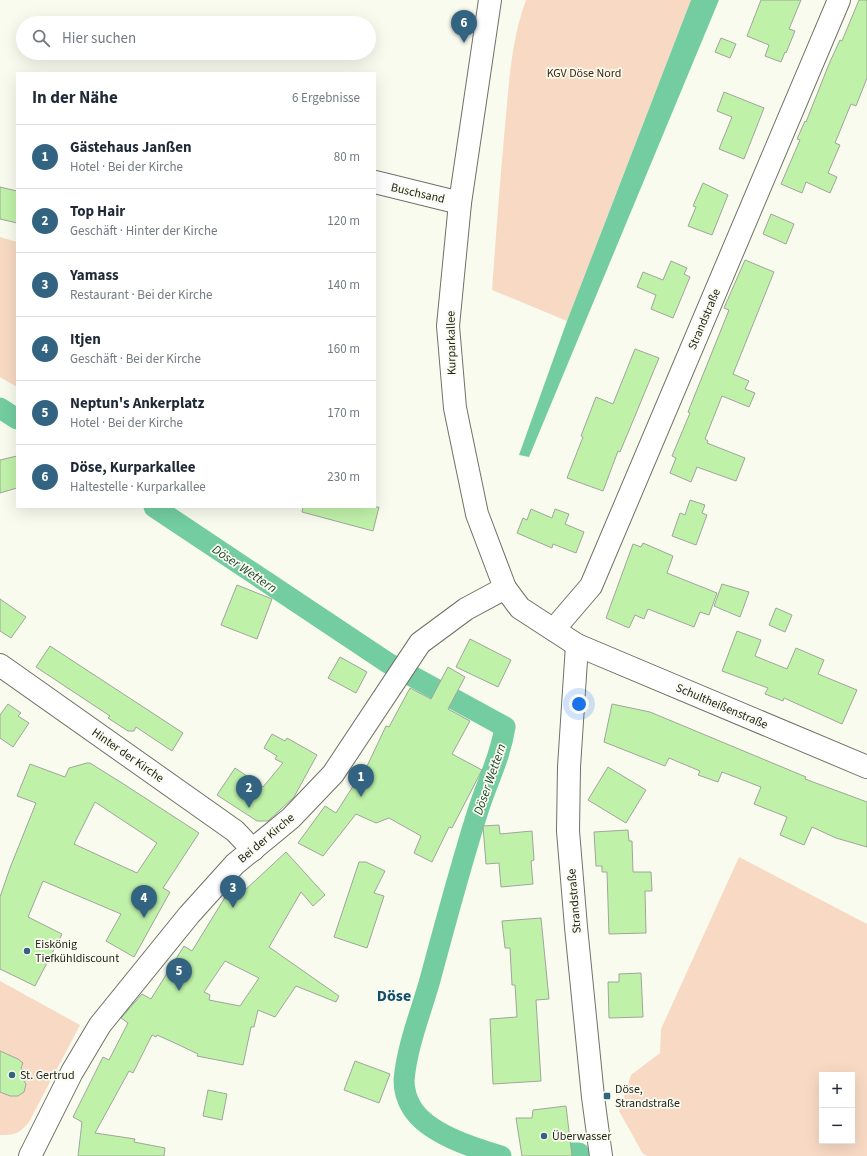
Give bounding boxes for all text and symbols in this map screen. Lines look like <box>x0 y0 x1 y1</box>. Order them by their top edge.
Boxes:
pin: 6 <box>451 10 477 43</box>
search box <box>16 16 376 60</box>
icon: search <box>30 27 52 49</box>
text: Hier suchen <box>62 28 136 49</box>
park label: KGV Döse Nord <box>547 65 621 82</box>
text: In der Nähe <box>32 86 118 110</box>
text: 6 Ergebnisse <box>292 89 360 107</box>
text: Gästehaus Janßen <box>70 137 192 158</box>
text: 1 <box>42 148 48 166</box>
text: 80 m <box>334 148 360 166</box>
text: Hotel · Bei der Kirche <box>70 158 183 176</box>
street label: Buschsand <box>389 179 447 208</box>
text: Top Hair <box>70 201 125 222</box>
text: 2 <box>42 212 48 230</box>
text: 120 m <box>327 212 360 230</box>
text: Geschäft · Hinter der Kirche <box>70 222 218 240</box>
text: Yamass <box>70 265 119 286</box>
text: 3 <box>42 276 48 294</box>
text: 140 m <box>327 276 360 294</box>
text: Restaurant · Bei der Kirche <box>70 286 213 304</box>
street label: Strandstraße <box>684 286 725 352</box>
street label: Kurparkallee <box>442 311 461 375</box>
text: Itjen <box>70 329 101 350</box>
text: 4 <box>42 340 48 358</box>
text: 160 m <box>327 340 360 358</box>
text: Geschäft · Bei der Kirche <box>70 350 201 368</box>
text: Neptun's Ankerplatz <box>70 393 205 414</box>
text: 5 <box>42 404 48 422</box>
text: 170 m <box>327 404 360 422</box>
text: Hotel · Bei der Kirche <box>70 414 183 432</box>
text: Döse, Kurparkallee <box>70 457 196 478</box>
text: 6 <box>42 468 48 486</box>
text: 230 m <box>327 468 360 486</box>
text: Haltestelle · Kurparkallee <box>70 478 206 496</box>
water label: Döser Wettern <box>209 541 280 597</box>
street label: Schultheißenstraße <box>673 679 771 734</box>
your location <box>569 694 589 714</box>
street label: Hinter der Kirche <box>88 724 167 787</box>
water label: Döser Wettern <box>469 741 511 817</box>
pin: 1 <box>348 764 374 797</box>
pin: 2 <box>236 775 262 808</box>
street label: Bei der Kirche <box>234 810 298 867</box>
street label: Strandstraße <box>563 868 586 934</box>
pin: 3 <box>220 875 246 908</box>
pin: 4 <box>131 885 157 918</box>
place label: Eiskönig Tiefkühldiscount <box>35 936 119 967</box>
marker: Eiskönig Tiefkühldiscount <box>22 946 32 956</box>
pin: 5 <box>166 958 192 991</box>
district label: Döse <box>377 985 411 1007</box>
place label: St. Gertrud <box>20 1067 75 1084</box>
marker: St. Gertrud <box>7 1070 17 1080</box>
map controls <box>819 1072 855 1144</box>
button: + <box>819 1072 855 1108</box>
place label: Döse, Strandstraße <box>615 1081 680 1112</box>
marker: Döse, Strandstraße <box>602 1091 612 1101</box>
button: − <box>819 1108 855 1144</box>
place label: Überwasser <box>552 1128 612 1145</box>
marker: Überwasser <box>539 1131 549 1141</box>

